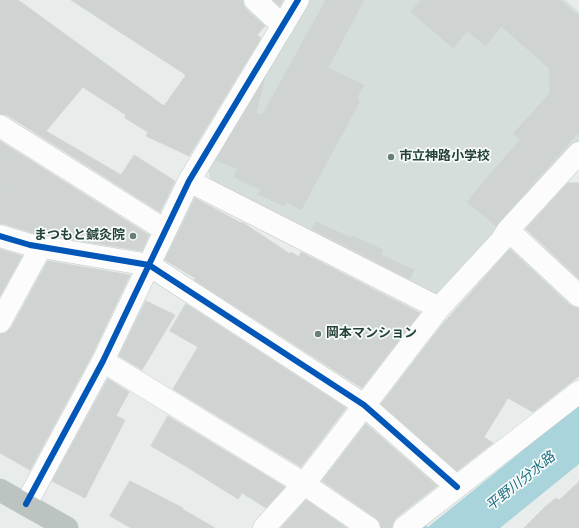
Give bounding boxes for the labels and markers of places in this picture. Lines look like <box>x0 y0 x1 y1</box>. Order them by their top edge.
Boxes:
place label: 市立神路小学校 <box>399 149 490 165</box>
marker: 市立神路小学校 <box>386 152 396 162</box>
place label: まつもと鍼灸院 <box>34 228 125 244</box>
marker: まつもと鍼灸院 <box>128 231 138 241</box>
place label: 岡本マンション <box>326 326 417 342</box>
marker: 岡本マンション <box>313 329 323 339</box>

